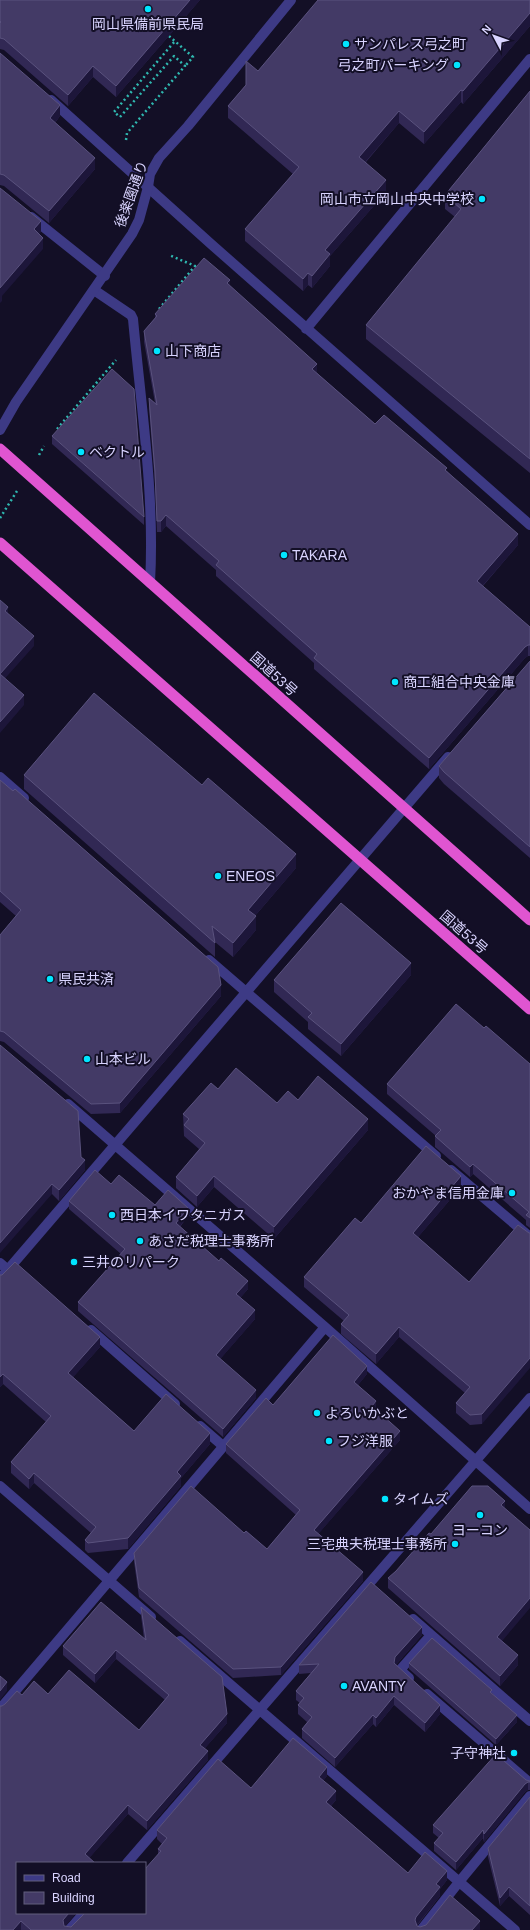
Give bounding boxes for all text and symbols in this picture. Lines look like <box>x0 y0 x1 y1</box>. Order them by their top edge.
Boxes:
marker: 岡山県備前県民局 <box>143 4 153 14</box>
place label: 岡山県備前県民局 <box>92 16 204 32</box>
north arrow <box>474 16 514 56</box>
text: N <box>479 22 494 36</box>
place label: サンパレス弓之町 <box>354 36 466 52</box>
marker: サンパレス弓之町 <box>341 39 351 49</box>
place label: 弓之町パーキング <box>337 57 449 73</box>
marker: 弓之町パーキング <box>452 60 462 70</box>
street label: 後楽園通り <box>112 158 150 230</box>
place label: 岡山市立岡山中央中学校 <box>320 191 474 207</box>
marker: 岡山市立岡山中央中学校 <box>477 194 487 204</box>
place label: 山下商店 <box>165 343 221 359</box>
marker: 山下商店 <box>152 346 162 356</box>
place label: ベクトル <box>89 444 145 460</box>
marker: ベクトル <box>76 447 86 457</box>
place label: TAKARA <box>292 547 348 563</box>
marker: TAKARA <box>279 550 289 560</box>
street label: 国道53号 <box>247 649 301 699</box>
place label: 商工組合中央金庫 <box>403 674 515 690</box>
marker: 商工組合中央金庫 <box>390 677 400 687</box>
place label: ENEOS <box>226 868 275 884</box>
marker: ENEOS <box>213 871 223 881</box>
street label: 国道53号 <box>437 907 491 957</box>
place label: 県民共済 <box>58 971 114 987</box>
marker: 県民共済 <box>45 974 55 984</box>
place label: 山本ビル <box>95 1051 151 1067</box>
marker: 山本ビル <box>82 1054 92 1064</box>
place label: おかやま信用金庫 <box>392 1185 504 1201</box>
marker: おかやま信用金庫 <box>507 1188 517 1198</box>
place label: 西日本イワタニガス <box>120 1207 246 1223</box>
marker: 西日本イワタニガス <box>107 1210 117 1220</box>
place label: あさだ税理士事務所 <box>148 1233 274 1249</box>
marker: あさだ税理士事務所 <box>135 1236 145 1246</box>
place label: 三井のリパーク <box>82 1254 180 1270</box>
marker: 三井のリパーク <box>69 1257 79 1267</box>
place label: よろいかぶと <box>325 1405 409 1421</box>
marker: よろいかぶと <box>312 1408 322 1418</box>
place label: フジ洋服 <box>337 1433 393 1449</box>
marker: フジ洋服 <box>324 1436 334 1446</box>
place label: タイムズ <box>393 1491 449 1507</box>
marker: タイムズ <box>380 1494 390 1504</box>
marker: ヨーコン <box>475 1510 485 1520</box>
place label: ヨーコン <box>452 1522 508 1538</box>
place label: 三宅典夫税理士事務所 <box>307 1536 447 1552</box>
marker: 三宅典夫税理士事務所 <box>450 1539 460 1549</box>
place label: AVANTY <box>352 1678 407 1694</box>
marker: AVANTY <box>339 1681 349 1691</box>
place label: 子守神社 <box>450 1745 506 1761</box>
marker: 子守神社 <box>509 1748 519 1758</box>
legend <box>16 1862 146 1914</box>
text: Road <box>52 1871 81 1885</box>
text: Building <box>52 1891 95 1905</box>

